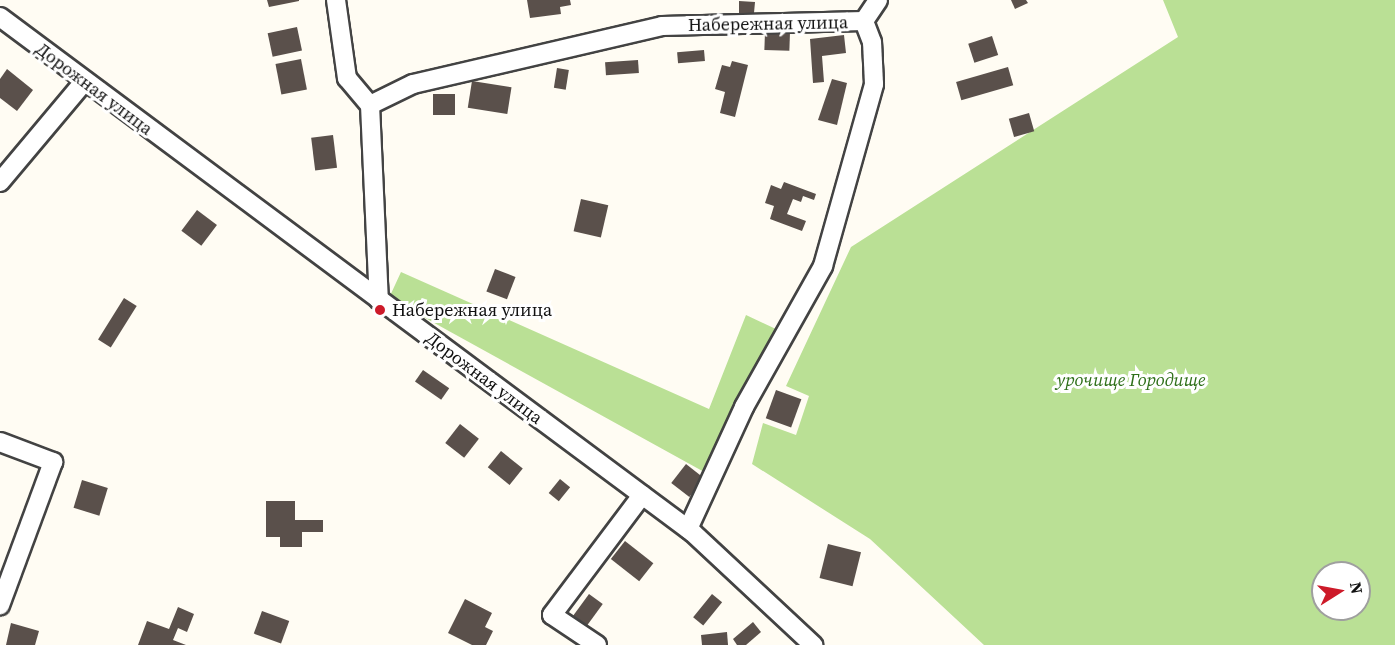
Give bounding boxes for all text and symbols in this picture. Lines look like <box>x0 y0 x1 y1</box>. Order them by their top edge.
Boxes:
street label: Набережная улица <box>688 12 848 36</box>
street label: Дорожная улица <box>31 38 157 140</box>
place label: Набережная улица <box>392 299 552 321</box>
marker: Набережная улица <box>373 303 387 317</box>
street label: Дорожная улица <box>421 327 547 429</box>
park label: урочище Городище <box>1057 369 1205 391</box>
north arrow <box>1311 561 1371 621</box>
text: N <box>1345 580 1369 596</box>

